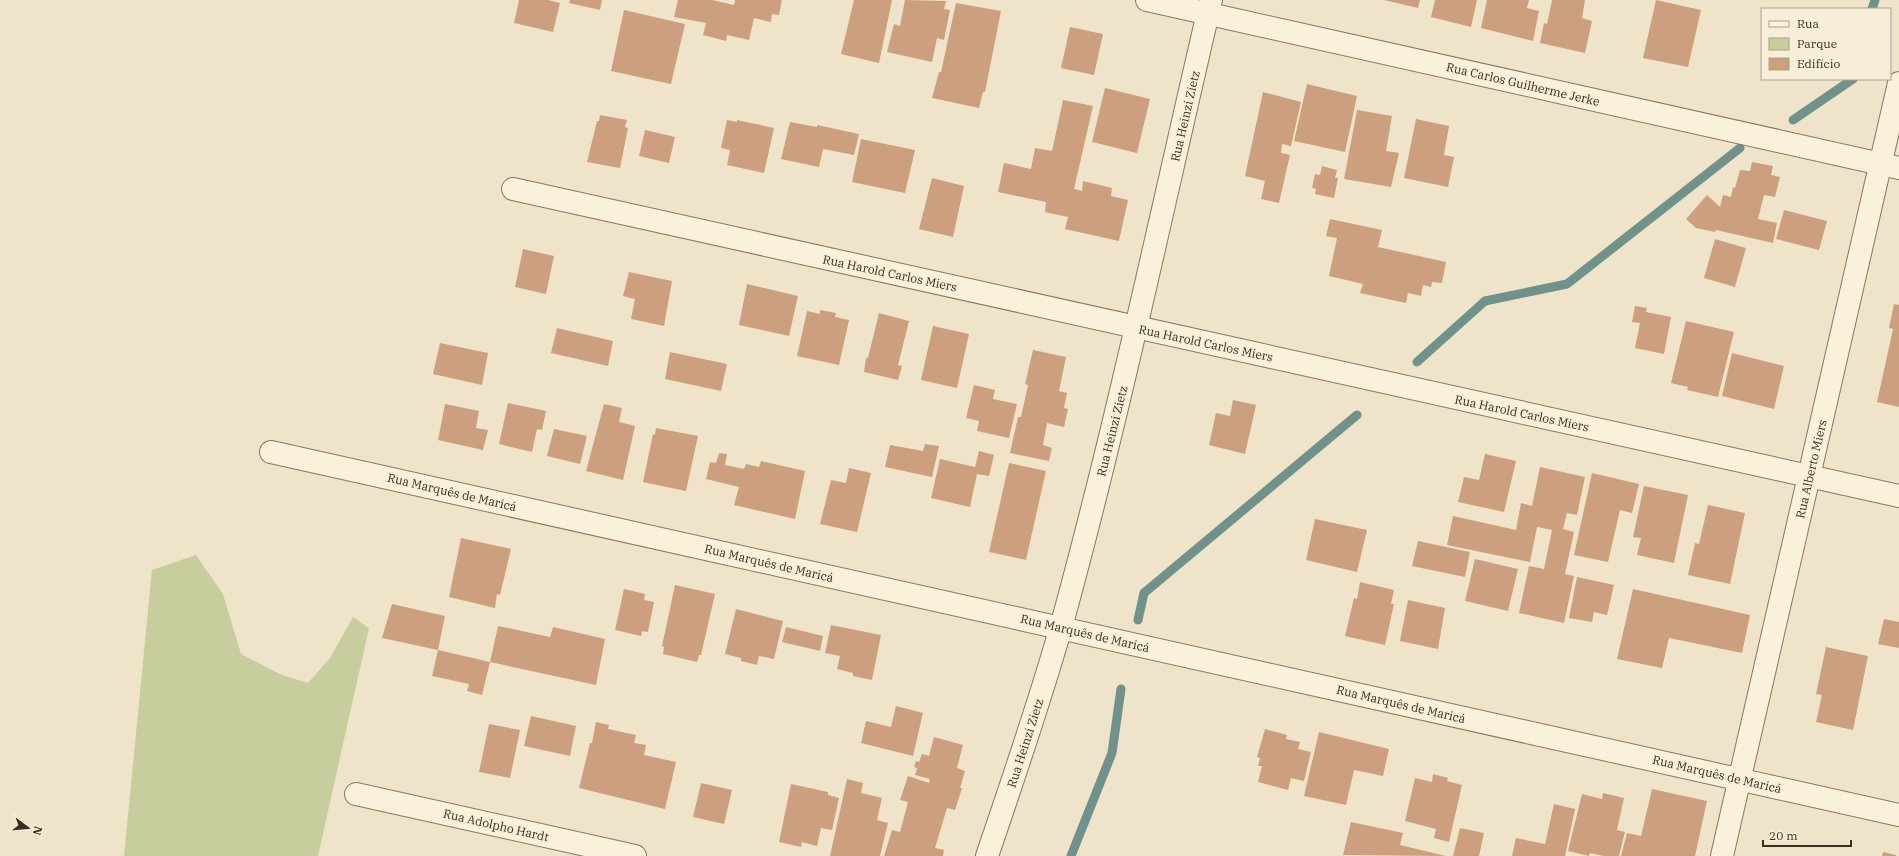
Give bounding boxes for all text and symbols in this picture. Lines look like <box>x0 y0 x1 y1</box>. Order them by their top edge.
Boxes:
legend <box>1761 8 1891 80</box>
text: Rua <box>1797 16 1819 31</box>
text: Parque <box>1797 36 1837 51</box>
text: Edifício <box>1797 56 1841 71</box>
street label: Rua Carlos Guilherme Jerke <box>1445 59 1601 109</box>
street label: Rua Heinzi Zietz <box>1167 69 1203 163</box>
street label: Rua Harold Carlos Miers <box>821 251 959 295</box>
street label: Rua Harold Carlos Miers <box>1137 321 1275 365</box>
street label: Rua Heinzi Zietz <box>1093 384 1131 478</box>
street label: Rua Harold Carlos Miers <box>1453 391 1591 435</box>
street label: Rua Alberto Miers <box>1792 418 1830 520</box>
street label: Rua Marquês de Maricá <box>386 470 518 514</box>
street label: Rua Marquês de Maricá <box>703 541 835 585</box>
street label: Rua Marquês de Maricá <box>1019 611 1151 655</box>
street label: Rua Marquês de Maricá <box>1335 682 1467 726</box>
street label: Rua Heinzi Zietz <box>1004 696 1046 790</box>
street label: Rua Marquês de Maricá <box>1651 752 1783 796</box>
street label: Rua Adolpho Hardt <box>442 806 550 844</box>
north arrow <box>8 808 48 848</box>
scale bar <box>1763 822 1851 848</box>
text: N <box>30 825 46 837</box>
text: 20 m <box>1769 828 1798 843</box>

